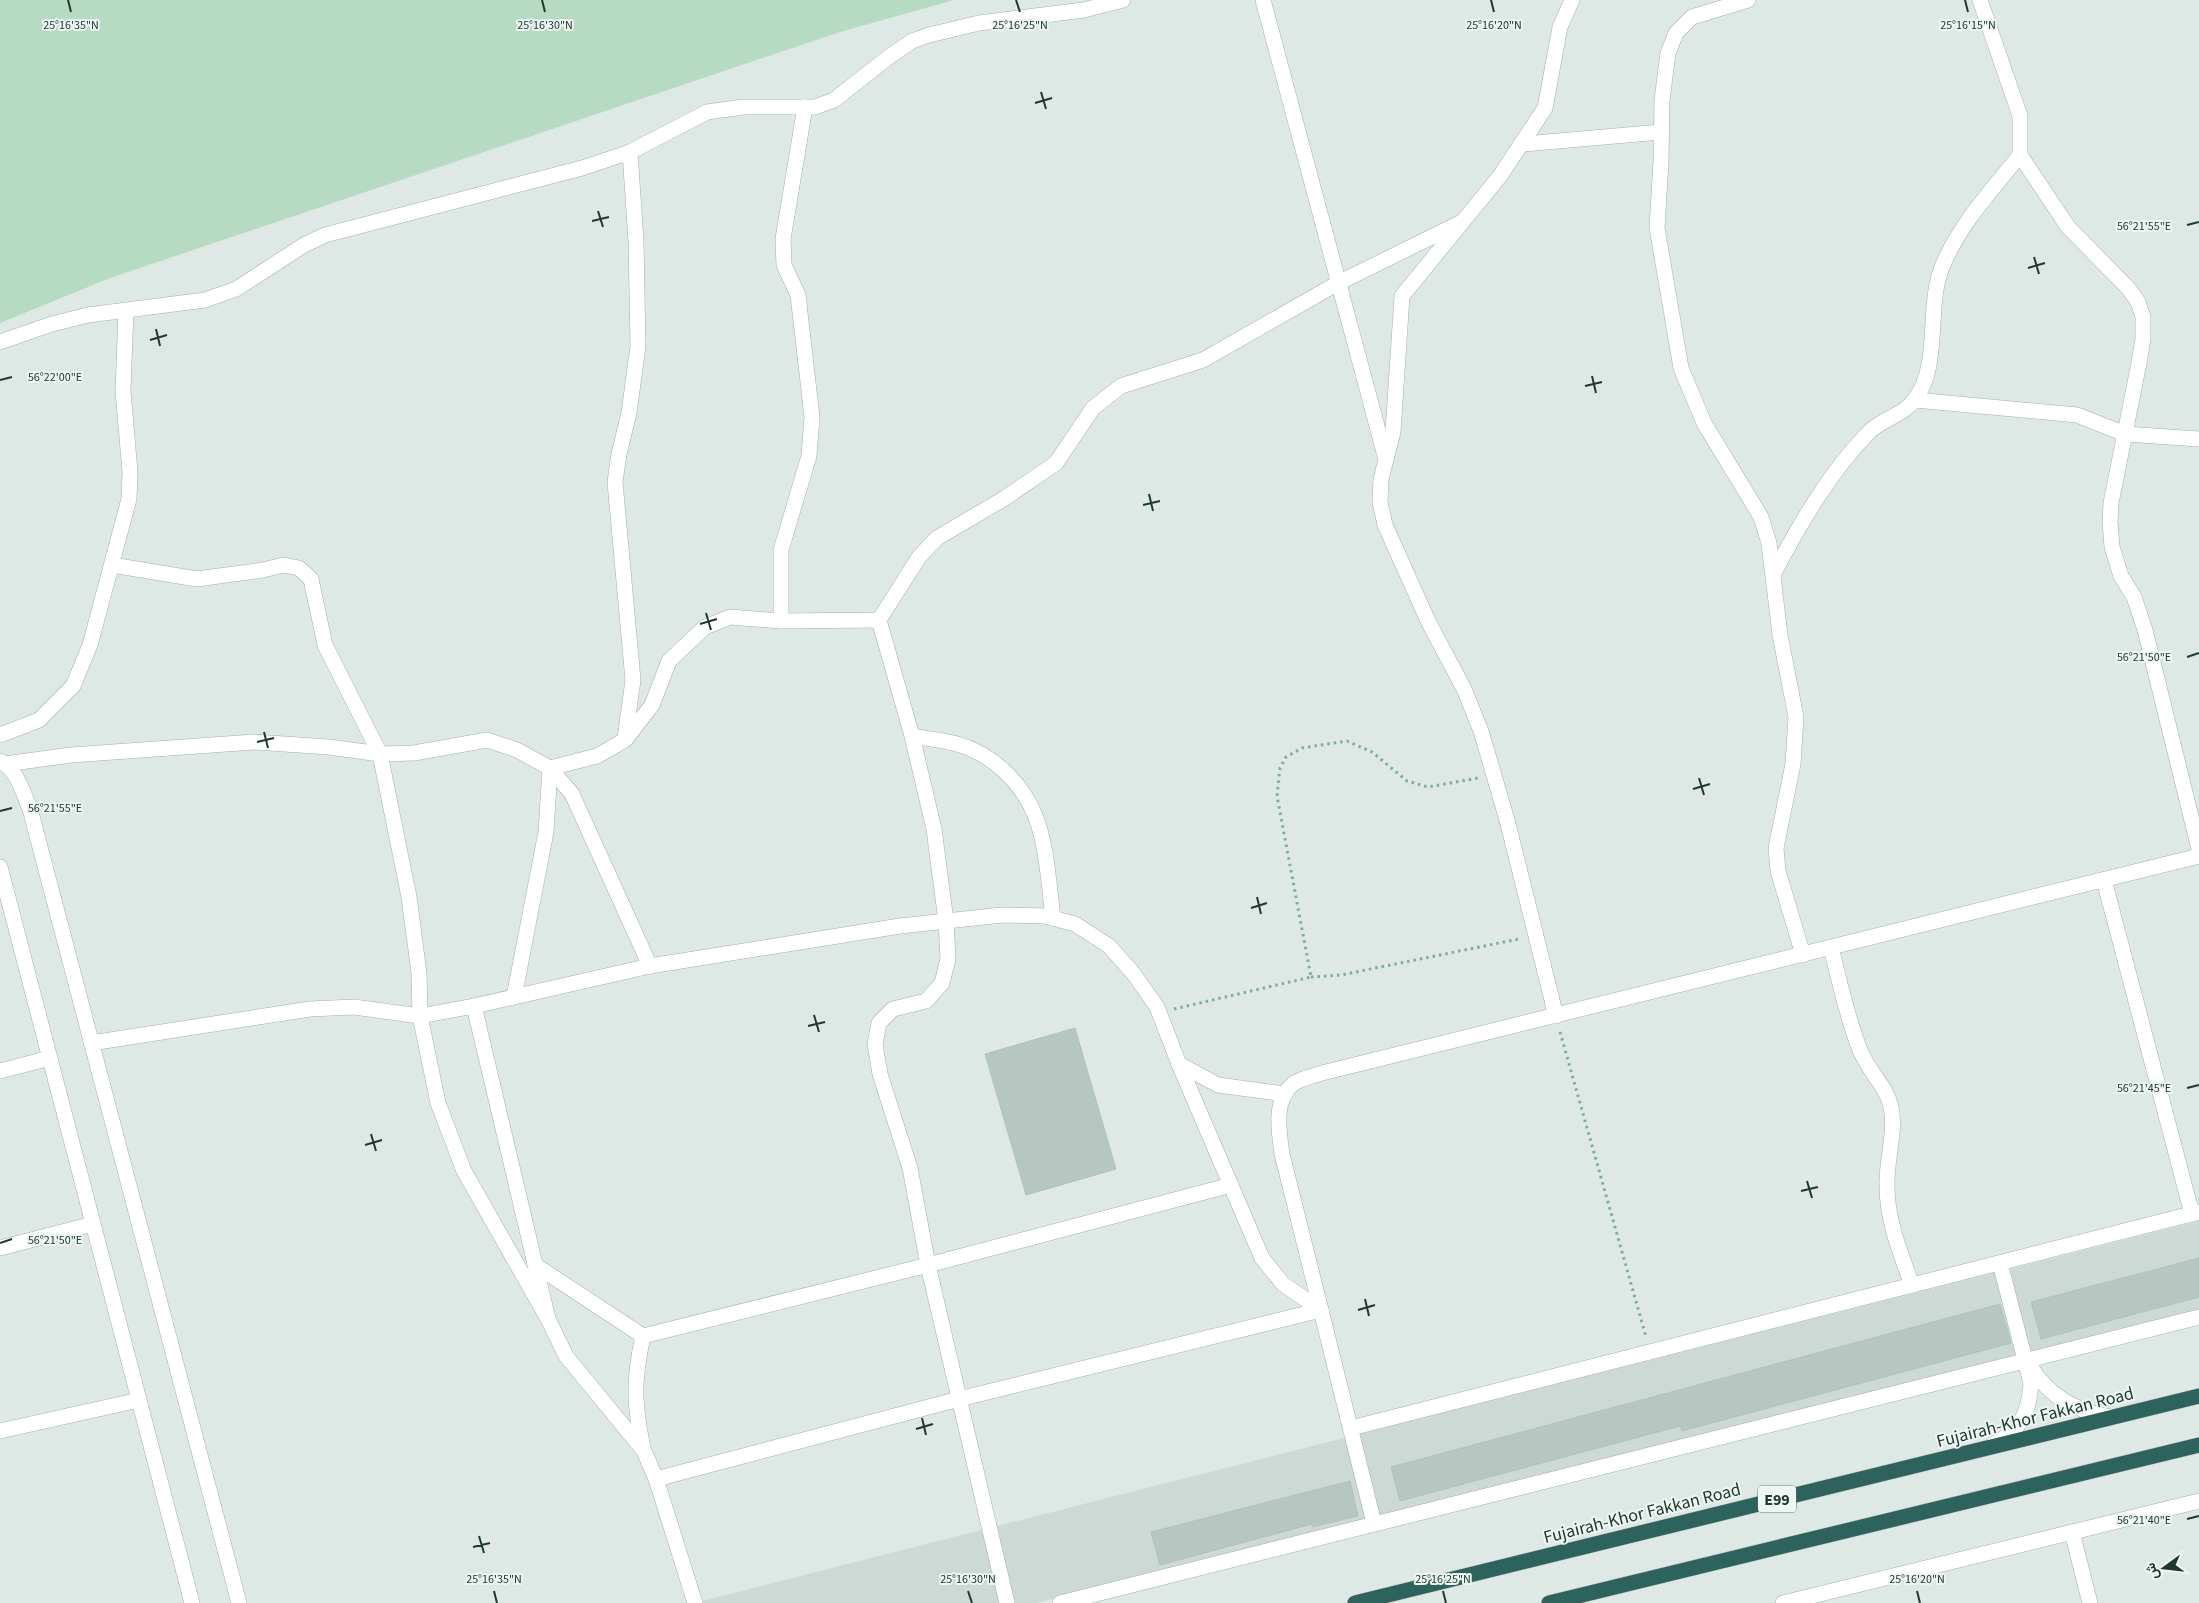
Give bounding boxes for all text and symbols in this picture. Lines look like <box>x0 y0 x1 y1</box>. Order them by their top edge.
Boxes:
text: 25°16'35"N <box>43 17 99 34</box>
text: 25°16'30"N <box>517 17 573 34</box>
text: 25°16'25"N <box>992 17 1048 34</box>
text: 25°16'20"N <box>1466 17 1522 34</box>
text: 25°16'15"N <box>1940 17 1996 34</box>
text: 56°21'55"E <box>2117 218 2171 235</box>
text: 56°22'00"E <box>28 369 82 386</box>
text: 56°21'50"E <box>2117 649 2171 666</box>
text: 56°21'55"E <box>28 800 82 817</box>
text: 56°21'45"E <box>2117 1080 2171 1097</box>
text: 56°21'50"E <box>28 1232 82 1249</box>
street label: Fujairah-Khor Fakkan Road <box>1934 1381 2136 1454</box>
street label: Fujairah-Khor Fakkan Road <box>1541 1477 1743 1550</box>
road number: E99 <box>1758 1486 1796 1512</box>
text: 56°21'40"E <box>2117 1512 2171 1529</box>
north arrow <box>2139 1543 2189 1593</box>
text: ش <box>2141 1560 2164 1582</box>
text: 25°16'35"N <box>466 1571 522 1588</box>
text: 25°16'30"N <box>940 1571 996 1588</box>
text: 25°16'25"N <box>1415 1571 1471 1588</box>
text: 25°16'20"N <box>1889 1571 1945 1588</box>

